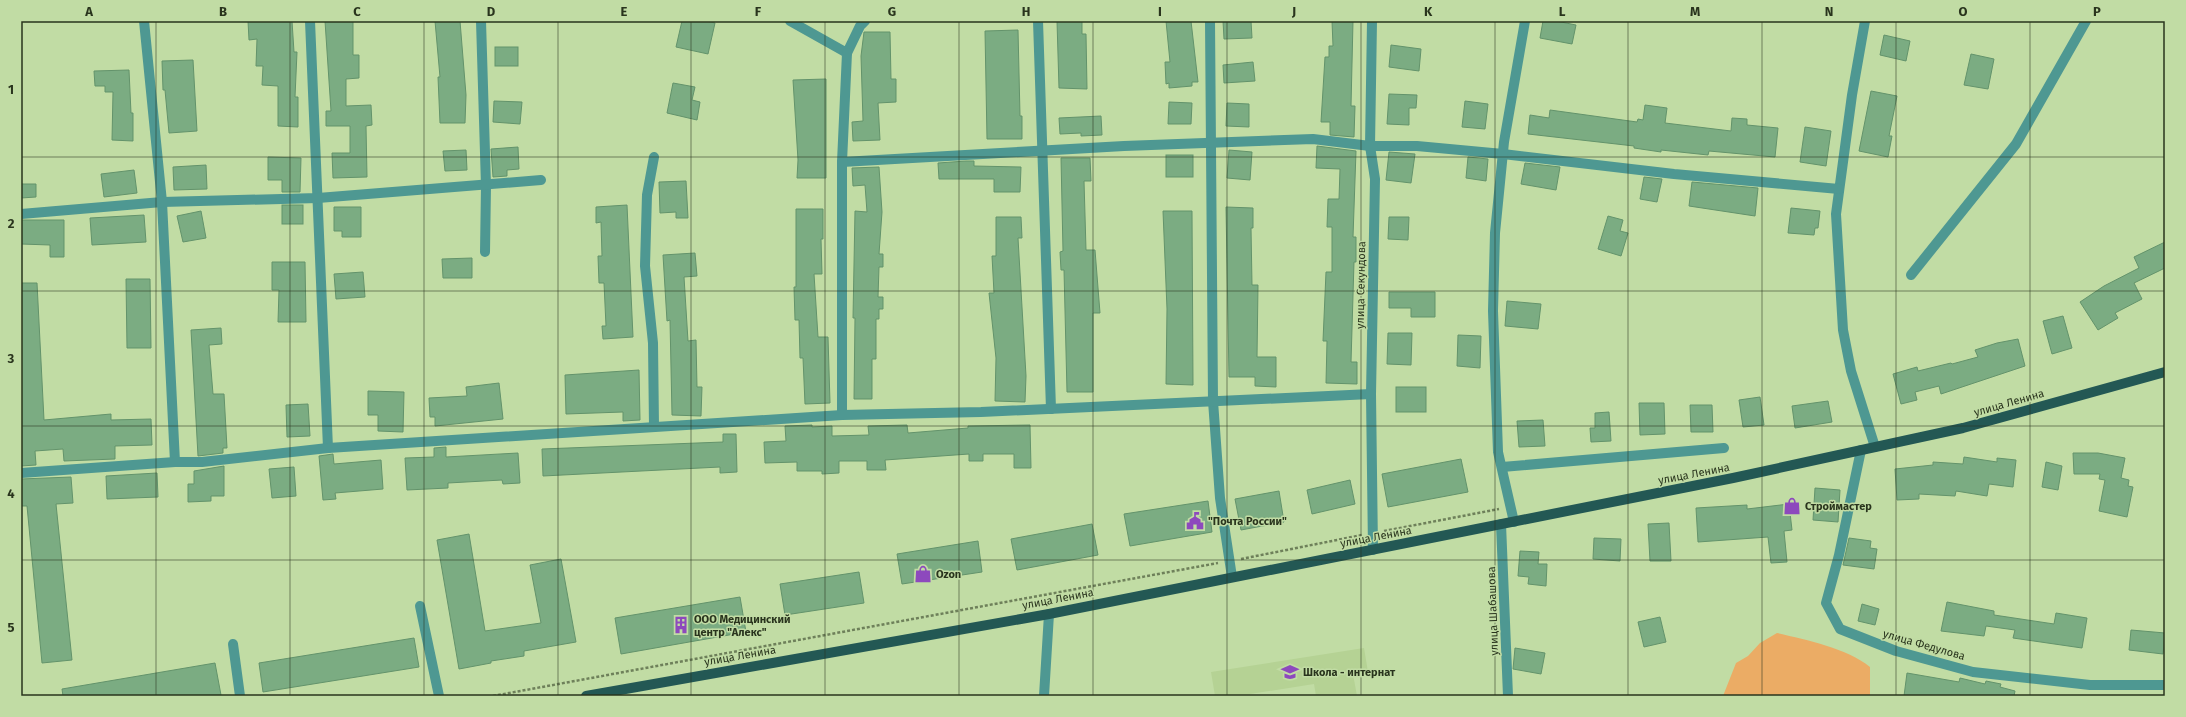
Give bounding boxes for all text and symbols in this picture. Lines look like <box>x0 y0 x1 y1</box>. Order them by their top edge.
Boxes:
text: A <box>84 4 93 19</box>
text: B <box>219 4 227 19</box>
text: C <box>353 4 361 19</box>
text: D <box>487 4 496 19</box>
text: E <box>621 4 628 19</box>
text: F <box>755 4 762 19</box>
text: G <box>888 4 896 19</box>
text: H <box>1022 4 1030 19</box>
text: I <box>1158 4 1162 19</box>
text: J <box>1291 4 1296 19</box>
text: K <box>1424 4 1433 19</box>
text: L <box>1559 4 1566 19</box>
text: M <box>1690 4 1700 19</box>
text: N <box>1825 4 1833 19</box>
text: O <box>1959 4 1968 19</box>
text: P <box>2093 4 2101 19</box>
text: 1 <box>8 82 14 97</box>
text: 2 <box>8 216 15 231</box>
street label: улица Секундова <box>1354 241 1368 329</box>
text: 3 <box>7 351 15 366</box>
street label: улица Ленина <box>1972 387 2046 419</box>
street label: улица Ленина <box>1657 461 1731 487</box>
text: 4 <box>7 486 15 501</box>
shop icon: Строймастер <box>1782 496 1802 516</box>
place label: Строймастер <box>1805 500 1872 513</box>
public building icon: "Почта России" <box>1185 511 1205 531</box>
place label: "Почта России" <box>1208 515 1287 528</box>
street label: улица Ленина <box>1339 524 1413 550</box>
shop icon: Ozon <box>913 564 933 584</box>
street label: улица Шабашова <box>1485 566 1501 656</box>
place label: Ozon <box>936 568 961 581</box>
street label: улица Ленина <box>1021 586 1095 612</box>
place label: ООО Медицинский центр "Алекс" <box>694 613 790 639</box>
building icon: ООО Медицинский центр "Алекс" <box>671 615 691 635</box>
text: 5 <box>8 620 15 635</box>
street label: улица Федулова <box>1881 627 1967 663</box>
street label: улица Ленина <box>703 643 777 669</box>
school or university icon: Школа - интернат <box>1280 662 1300 682</box>
place label: Школа - интернат <box>1303 666 1396 679</box>

